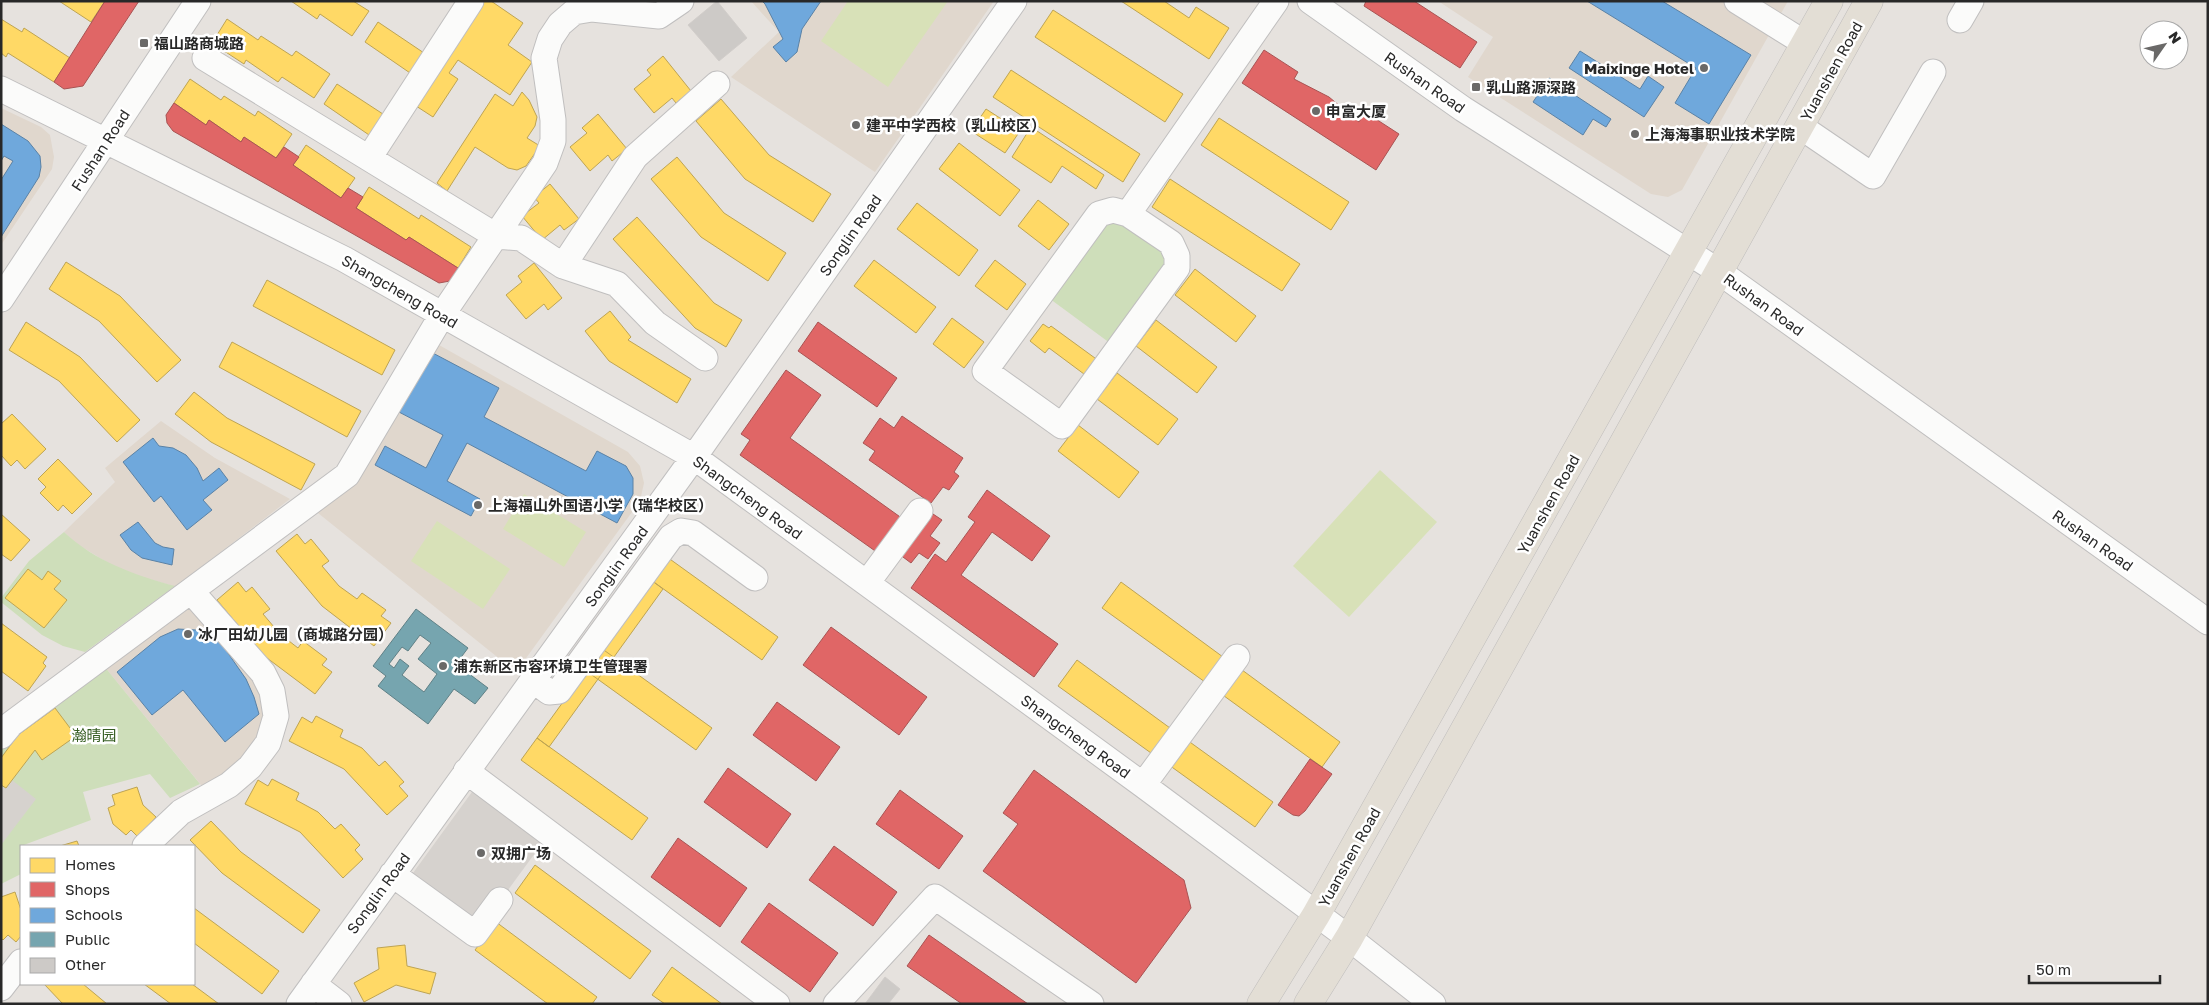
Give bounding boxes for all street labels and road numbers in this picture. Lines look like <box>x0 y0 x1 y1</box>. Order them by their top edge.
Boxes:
street label: Yuanshen Road <box>1796 18 1866 124</box>
street label: Rushan Road <box>1381 48 1469 116</box>
street label: Fushan Road <box>67 106 133 194</box>
street label: Songlin Road <box>815 191 885 279</box>
street label: Shangcheng Road <box>339 251 461 331</box>
street label: Rushan Road <box>1721 269 1807 339</box>
street label: Shangcheng Road <box>690 451 806 543</box>
street label: Yuanshen Road <box>1513 451 1583 557</box>
street label: Rushan Road <box>2049 506 2137 574</box>
street label: Songlin Road <box>581 522 651 610</box>
street label: Shangcheng Road <box>1018 690 1134 782</box>
street label: Yuanshen Road <box>1314 804 1384 910</box>
street label: Songlin Road <box>343 849 413 937</box>

